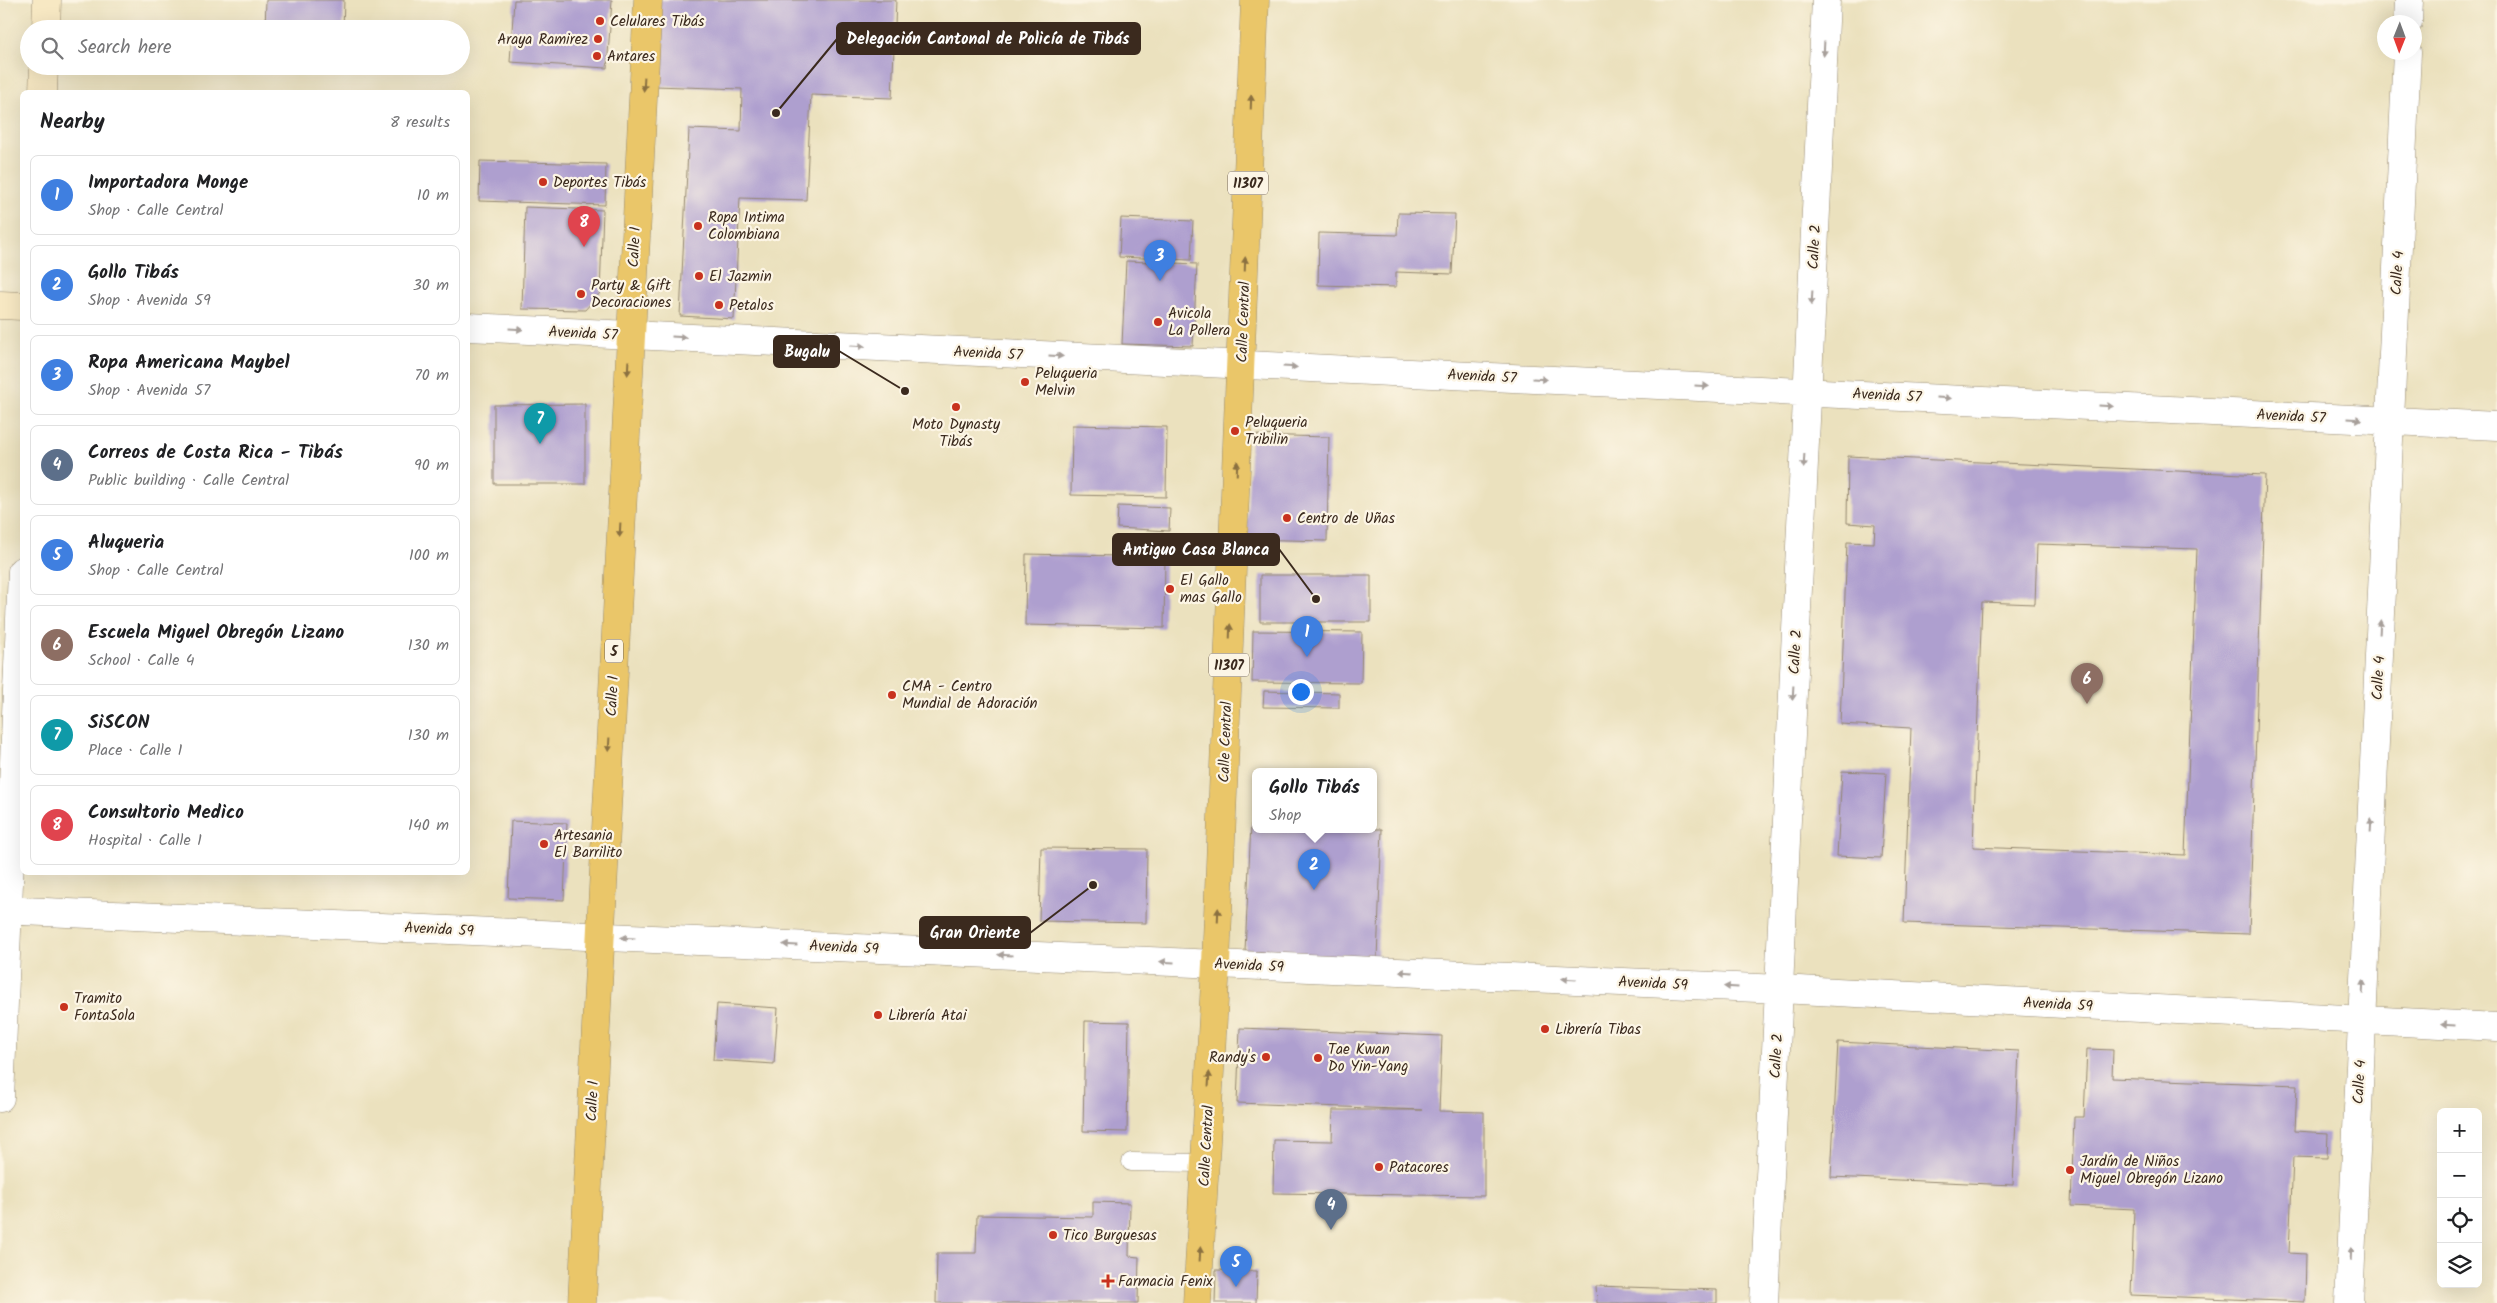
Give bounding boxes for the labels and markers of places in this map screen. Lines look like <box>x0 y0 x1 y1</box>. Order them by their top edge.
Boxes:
place label: Celulares Tibás <box>610 10 705 34</box>
marker: Celulares Tibás <box>594 15 606 27</box>
callout: Delegación Cantonal de Policía de Tibás <box>837 23 1140 54</box>
place label: Araya Ramirez <box>497 28 588 52</box>
marker: Araya Ramirez <box>592 33 604 45</box>
place label: Antares <box>607 45 656 69</box>
marker: Antares <box>591 50 603 62</box>
place label: Deportes Tibás <box>553 171 647 195</box>
marker: Deportes Tibás <box>537 176 549 188</box>
pin: 8 <box>568 206 600 247</box>
place label: Ropa Intima Colombiana <box>708 206 785 247</box>
marker: Ropa Intima Colombiana <box>692 220 704 232</box>
pin: 3 <box>1144 240 1176 281</box>
place label: El Jazmin <box>709 265 772 289</box>
marker: El Jazmin <box>693 270 705 282</box>
place label: Party & Gift Decoraciones <box>591 274 672 315</box>
marker: Party & Gift Decoraciones <box>575 288 587 300</box>
place label: Petalos <box>729 294 774 318</box>
marker: Petalos <box>713 299 725 311</box>
place label: Avicola La Pollera <box>1168 302 1230 343</box>
marker: Avicola La Pollera <box>1152 316 1164 328</box>
callout: Bugalu <box>774 336 839 367</box>
place label: Peluqueria Melvin <box>1035 362 1097 403</box>
marker: Peluqueria Melvin <box>1019 376 1031 388</box>
marker: Moto Dynasty Tibás <box>950 401 962 413</box>
pin: 7 <box>524 403 556 444</box>
place label: Peluqueria Tribilin <box>1245 411 1307 452</box>
place label: Moto Dynasty Tibás <box>912 413 1001 454</box>
marker: Peluqueria Tribilin <box>1229 425 1241 437</box>
place label: Centro de Uñas <box>1297 507 1396 531</box>
marker: Centro de Uñas <box>1281 512 1293 524</box>
callout: Antiguo Casa Blanca <box>1113 534 1279 565</box>
place label: El Gallo mas Gallo <box>1180 569 1242 610</box>
marker: El Gallo mas Gallo <box>1164 583 1176 595</box>
pin: 1 <box>1291 616 1323 657</box>
pin: 6 <box>2071 663 2103 704</box>
place label: CMA - Centro Mundial de Adoración <box>902 675 1038 716</box>
marker: CMA - Centro Mundial de Adoración <box>886 689 898 701</box>
place label: Artesania El Barrilito <box>554 824 623 865</box>
marker: Artesania El Barrilito <box>538 838 550 850</box>
pin: 2 <box>1298 849 1330 890</box>
callout: Gran Oriente <box>920 917 1030 948</box>
place label: Tramito FontaSola <box>74 987 135 1028</box>
marker: Tramito FontaSola <box>58 1001 70 1013</box>
place label: Librería Atai <box>888 1004 968 1028</box>
marker: Librería Atai <box>872 1009 884 1021</box>
place label: Librería Tibas <box>1555 1018 1641 1042</box>
marker: Librería Tibas <box>1539 1023 1551 1035</box>
place label: Tae Kwan Do Yin-Yang <box>1328 1038 1408 1079</box>
place label: Randy's <box>1209 1046 1257 1070</box>
marker: Randy's <box>1260 1051 1272 1063</box>
marker: Tae Kwan Do Yin-Yang <box>1312 1052 1324 1064</box>
place label: Jardín de Niños Miguel Obregón Lizano <box>2080 1150 2223 1191</box>
place label: Patacores <box>1389 1156 1449 1180</box>
marker: Patacores <box>1373 1161 1385 1173</box>
marker: Jardín de Niños Miguel Obregón Lizano <box>2064 1164 2076 1176</box>
pin: 4 <box>1315 1189 1347 1230</box>
place label: Tico Burguesas <box>1063 1224 1157 1248</box>
marker: Tico Burguesas <box>1047 1229 1059 1241</box>
pin: 5 <box>1220 1246 1252 1287</box>
place label: Farmacia Fenix <box>1118 1270 1213 1294</box>
marker: Farmacia Fenix <box>1102 1275 1114 1287</box>

